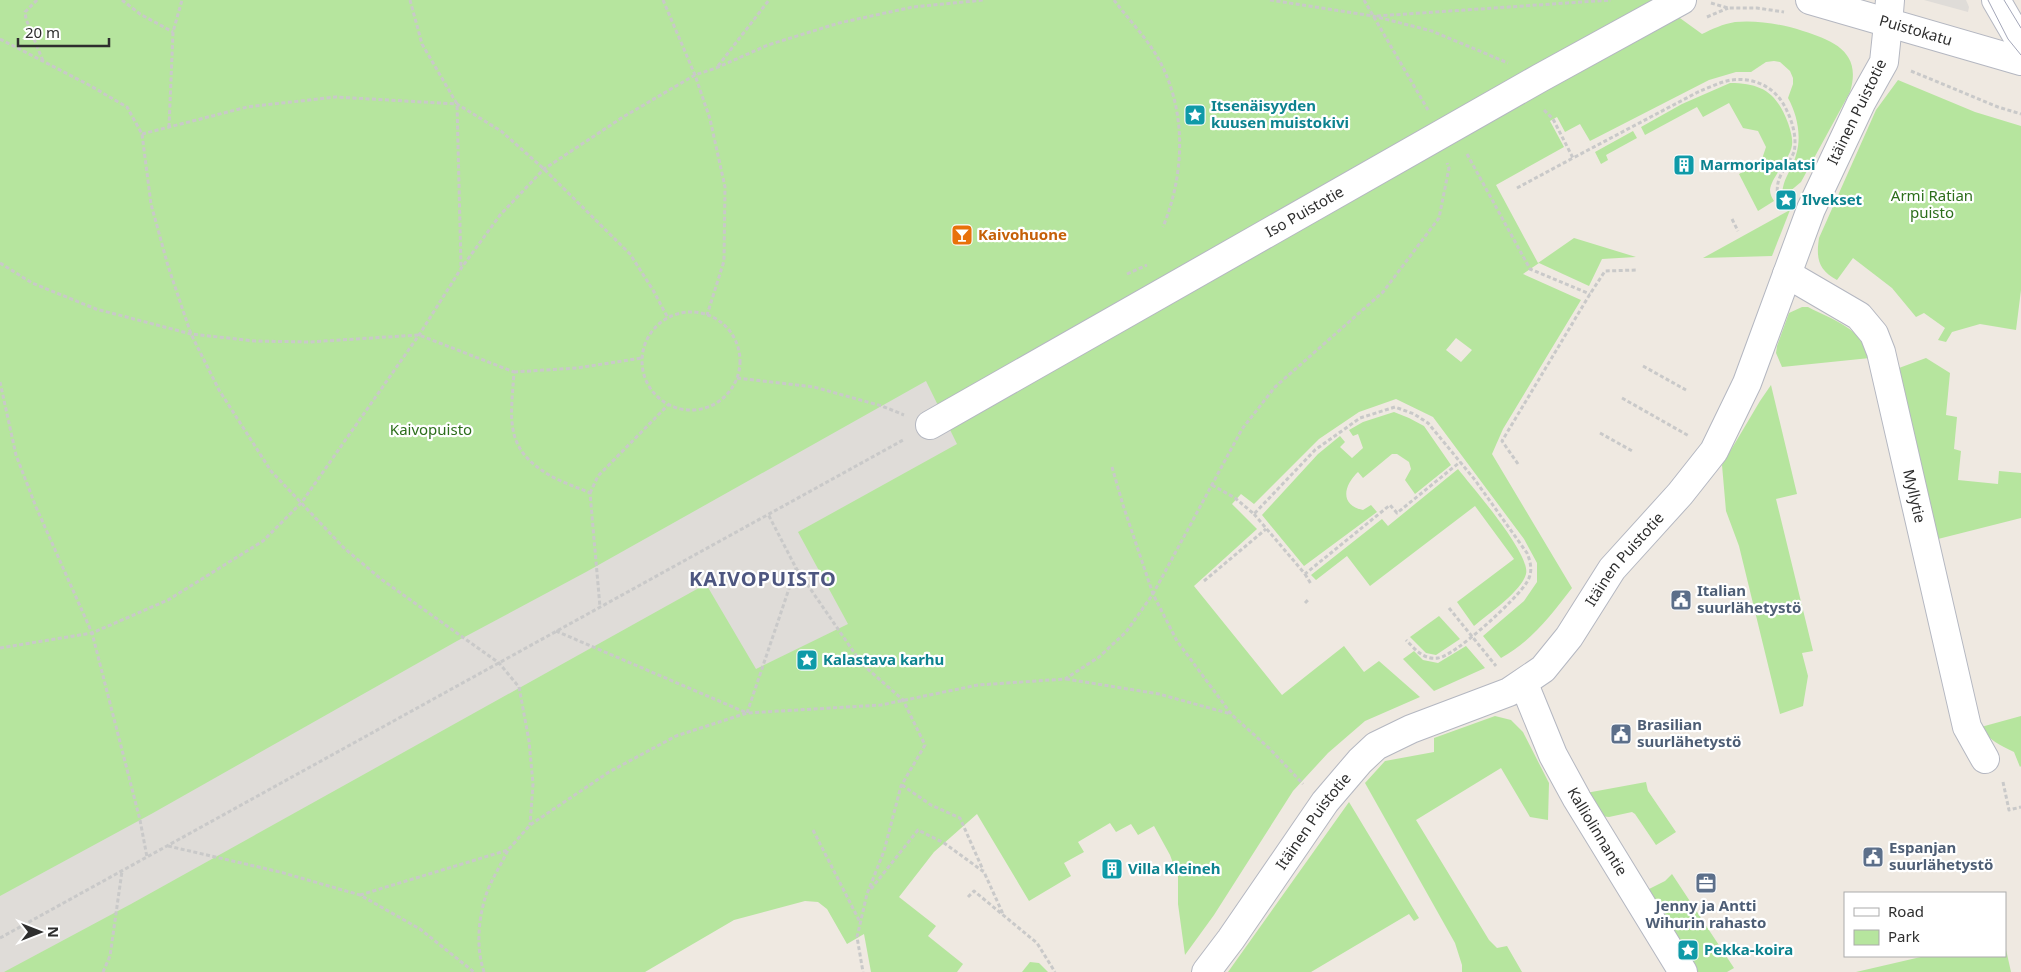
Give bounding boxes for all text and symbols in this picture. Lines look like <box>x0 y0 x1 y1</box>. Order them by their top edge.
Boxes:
street label: Puistokatu <box>1877 10 1955 50</box>
scale bar <box>18 15 109 47</box>
text: 20 m <box>25 22 60 42</box>
street label: Itäinen Puistotie <box>1822 55 1890 168</box>
place label: Itsenäisyyden kuusen muistokivi <box>1211 95 1349 132</box>
place icon: Itsenäisyyden kuusen muistokivi <box>1183 103 1207 127</box>
building icon: Marmoripalatsi <box>1672 153 1696 177</box>
place label: Marmoripalatsi <box>1700 154 1815 174</box>
street label: Iso Puistotie <box>1261 181 1347 241</box>
park label: Armi Ratian puisto <box>1891 185 1973 222</box>
place icon: Ilvekset <box>1774 188 1798 212</box>
place label: Ilvekset <box>1802 189 1863 209</box>
bar icon: Kaivohuone <box>950 223 974 247</box>
place label: Kaivohuone <box>978 224 1067 244</box>
park label: Kaivopuisto <box>390 419 472 439</box>
street label: Myllytie <box>1899 467 1931 525</box>
street label: Itäinen Puistotie <box>1580 508 1668 610</box>
district label: KAIVOPUISTO <box>689 565 837 592</box>
place label: Italian suurlähetystö <box>1697 580 1801 617</box>
public building icon: Italian suurlähetystö <box>1669 588 1693 612</box>
place icon: Kalastava karhu <box>795 648 819 672</box>
place label: Kalastava karhu <box>823 649 944 669</box>
place label: Brasilian suurlähetystö <box>1637 714 1741 751</box>
public building icon: Brasilian suurlähetystö <box>1609 722 1633 746</box>
street label: Itäinen Puistotie <box>1271 768 1355 873</box>
street label: Kalliolinnantie <box>1563 783 1633 879</box>
place label: Espanjan suurlähetystö <box>1889 837 1993 874</box>
public building icon: Espanjan suurlähetystö <box>1861 845 1885 869</box>
building icon: Villa Kleineh <box>1100 857 1124 881</box>
place label: Villa Kleineh <box>1128 858 1220 878</box>
office icon: Jenny ja Antti Wihurin rahasto <box>1694 871 1718 895</box>
legend <box>1844 892 2006 957</box>
place label: Jenny ja Antti Wihurin rahasto <box>1646 895 1766 932</box>
text: Road <box>1888 901 1924 921</box>
north arrow <box>15 907 65 957</box>
text: N <box>44 926 63 938</box>
text: Park <box>1888 926 1920 946</box>
place icon: Pekka-koira <box>1676 938 1700 962</box>
place label: Pekka-koira <box>1704 939 1793 959</box>

